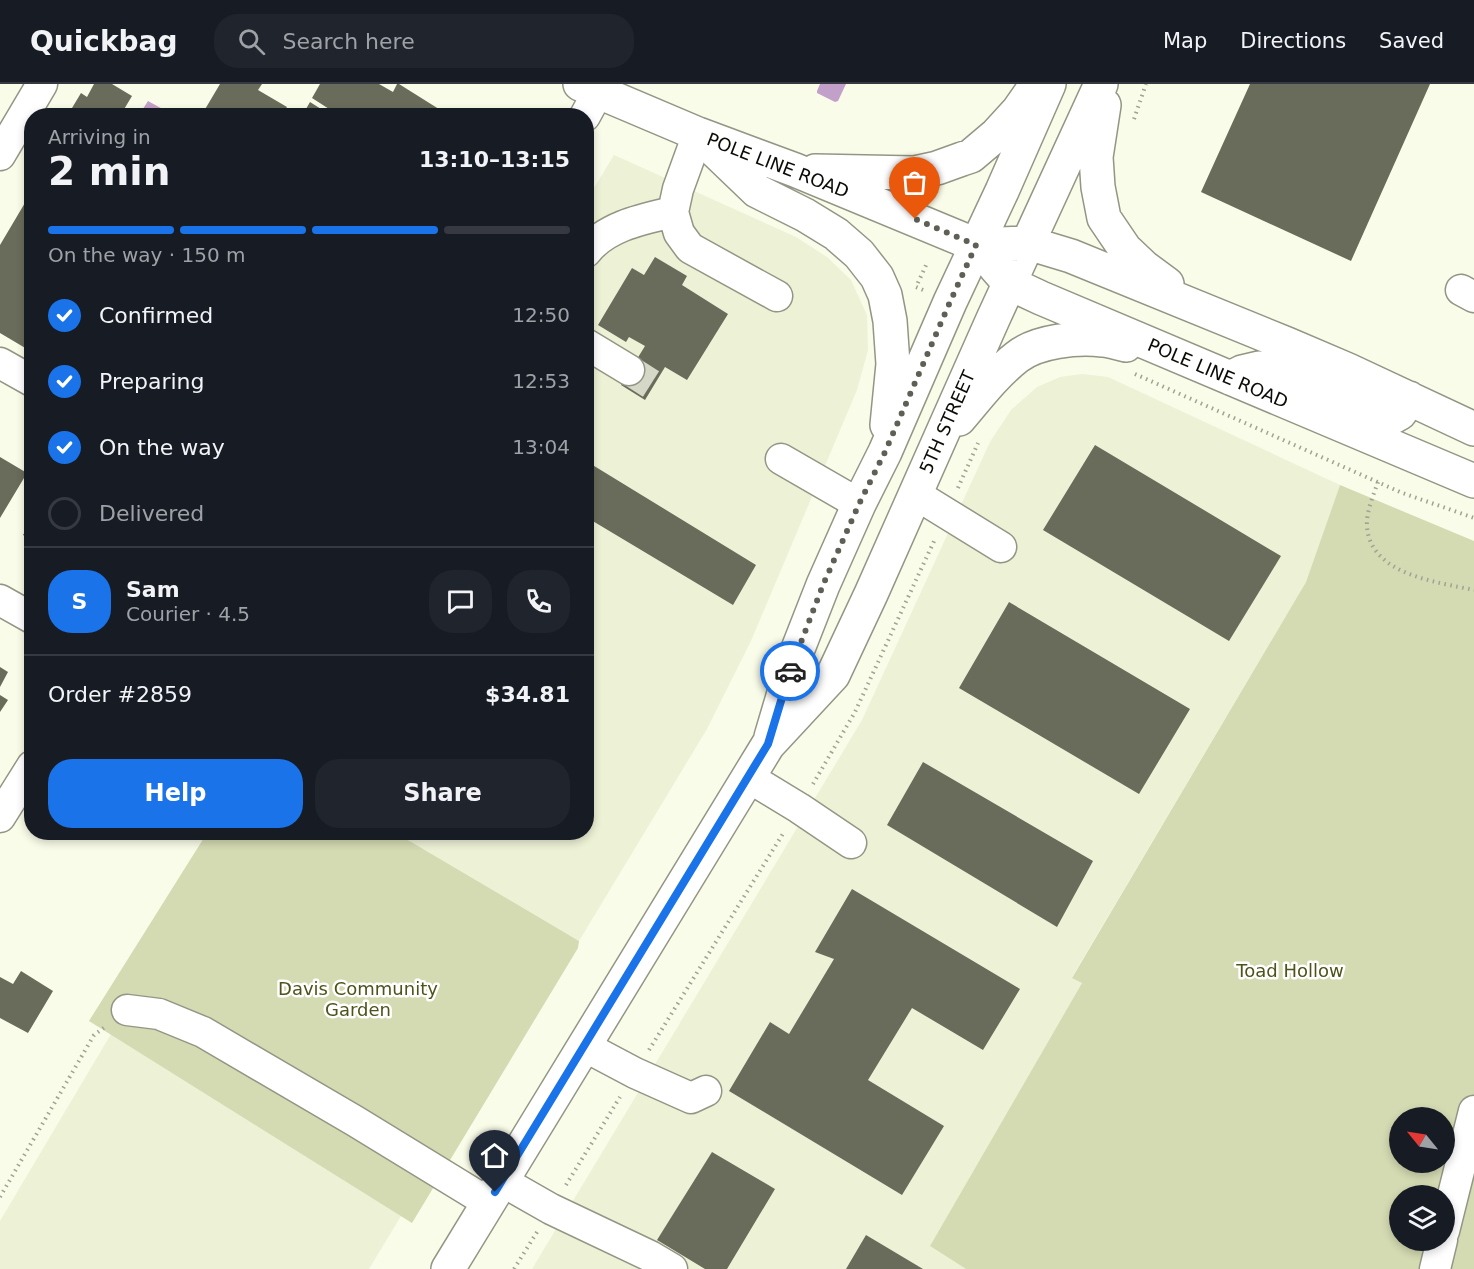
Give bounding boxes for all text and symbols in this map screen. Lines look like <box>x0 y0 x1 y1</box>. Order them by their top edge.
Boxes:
search box <box>214 14 634 68</box>
text: Quickbag <box>30 25 178 58</box>
icon: search <box>235 25 268 58</box>
text: Search here <box>283 29 415 54</box>
text: Map <box>1163 29 1207 53</box>
text: Directions <box>1240 29 1346 53</box>
text: Saved <box>1379 29 1444 53</box>
text: Arriving in <box>48 125 151 149</box>
street label: POLE LINE ROAD <box>704 128 852 202</box>
text: 13:10–13:15 <box>419 147 570 172</box>
text: 2 min <box>48 149 170 194</box>
pin <box>889 157 940 219</box>
icon: bag <box>898 166 931 199</box>
text: On the way · 150 m <box>48 243 246 267</box>
icon: check <box>48 299 81 332</box>
text: Confirmed <box>99 303 213 328</box>
text: 12:50 <box>512 303 570 327</box>
street label: POLE LINE ROAD <box>1145 334 1291 412</box>
icon: check <box>48 365 81 398</box>
street label: 5TH STREET <box>915 366 979 477</box>
text: Preparing <box>99 369 205 394</box>
text: 12:53 <box>512 369 570 393</box>
icon: check <box>48 431 81 464</box>
text: On the way <box>99 435 225 460</box>
text: 13:04 <box>512 435 570 459</box>
text: Delivered <box>99 501 204 526</box>
button: chat <box>429 570 492 633</box>
button: phone <box>507 570 570 633</box>
text: Sam <box>126 577 180 602</box>
text: S <box>72 589 87 614</box>
text: Courier · 4.5 <box>126 602 250 626</box>
courier <box>760 641 820 701</box>
icon: car <box>774 655 807 688</box>
text: Order #2859 <box>48 682 192 707</box>
text: $34.81 <box>485 682 570 707</box>
button: Help <box>48 759 303 828</box>
button: Share <box>315 759 570 828</box>
park label: Toad Hollow <box>1235 960 1344 981</box>
park label: Davis Community Garden <box>278 978 438 1020</box>
north arrow <box>1389 1107 1455 1173</box>
map controls <box>1389 1107 1455 1251</box>
pin <box>469 1130 520 1192</box>
icon: home <box>478 1139 511 1172</box>
button: layers <box>1389 1185 1455 1251</box>

